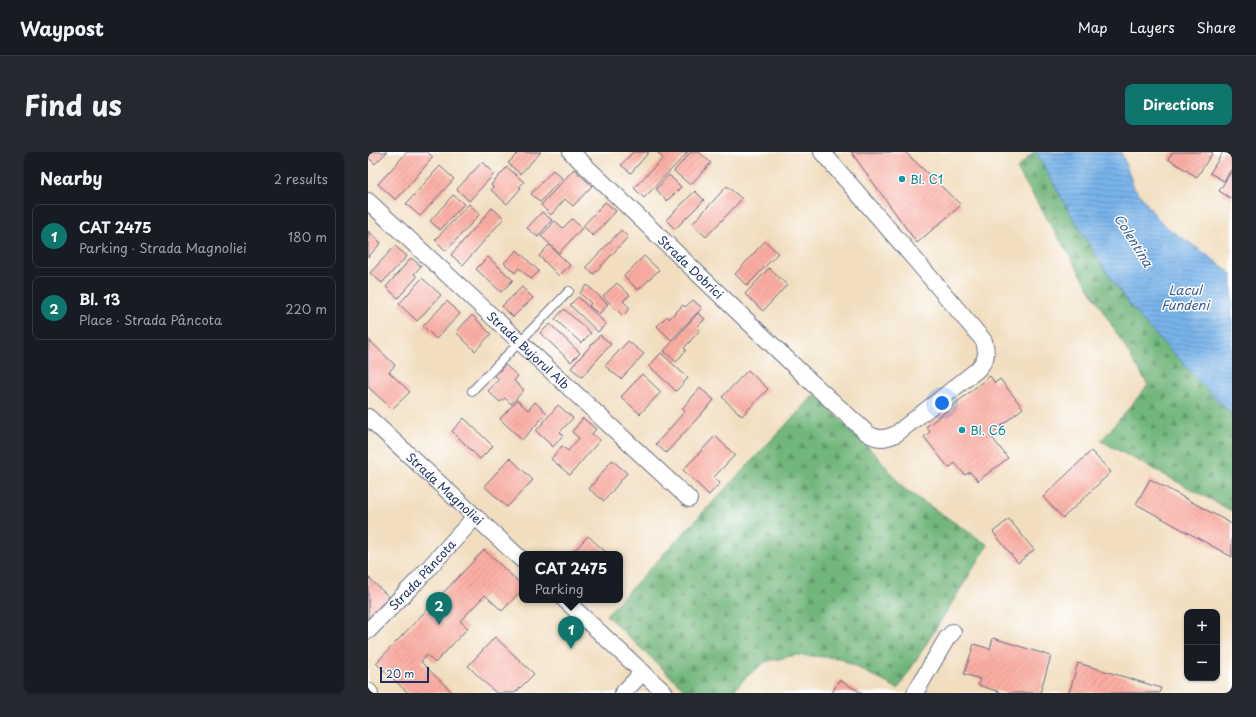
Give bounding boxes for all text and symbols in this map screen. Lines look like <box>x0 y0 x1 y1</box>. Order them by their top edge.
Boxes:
text: Waypost <box>20 14 104 42</box>
text: Map <box>1078 17 1108 38</box>
text: Layers <box>1130 17 1175 38</box>
text: Share <box>1197 17 1236 38</box>
text: Find us <box>24 83 122 126</box>
button: Directions <box>1125 84 1232 125</box>
text: Nearby <box>40 165 102 191</box>
text: 2 results <box>274 169 328 188</box>
place label: Bl. C1 <box>910 170 943 188</box>
marker: Bl. C1 <box>897 174 907 184</box>
water label: Colentina <box>1110 210 1158 271</box>
text: CAT 2475 <box>79 215 152 238</box>
text: 1 <box>51 227 57 246</box>
text: 180 m <box>288 227 327 246</box>
street label: Strada Dobrici <box>654 231 728 303</box>
text: Parking · Strada Magnoliei <box>79 238 247 257</box>
water label: Lacul Fundeni <box>1161 280 1211 314</box>
text: Bl. 13 <box>79 287 120 310</box>
text: 2 <box>49 299 59 318</box>
text: 220 m <box>285 299 327 318</box>
street label: Strada Bujorul Alb <box>483 307 574 393</box>
text: Place · Strada Pâncota <box>79 310 222 329</box>
your location <box>932 393 952 413</box>
place label: Bl. C6 <box>970 421 1006 439</box>
marker: Bl. C6 <box>957 425 967 435</box>
street label: Strada Magnoliei <box>402 448 488 529</box>
street label: Strada Pâncota <box>384 535 460 614</box>
popup <box>519 551 623 603</box>
text: CAT 2475 <box>535 556 607 579</box>
text: Parking <box>535 579 583 598</box>
pin: 2 <box>426 592 452 625</box>
map controls <box>1184 609 1220 681</box>
button: + <box>1184 609 1220 645</box>
pin: 1 <box>558 616 584 649</box>
button: − <box>1184 645 1220 681</box>
scale bar <box>380 665 429 684</box>
text: 20 m <box>386 665 414 682</box>

